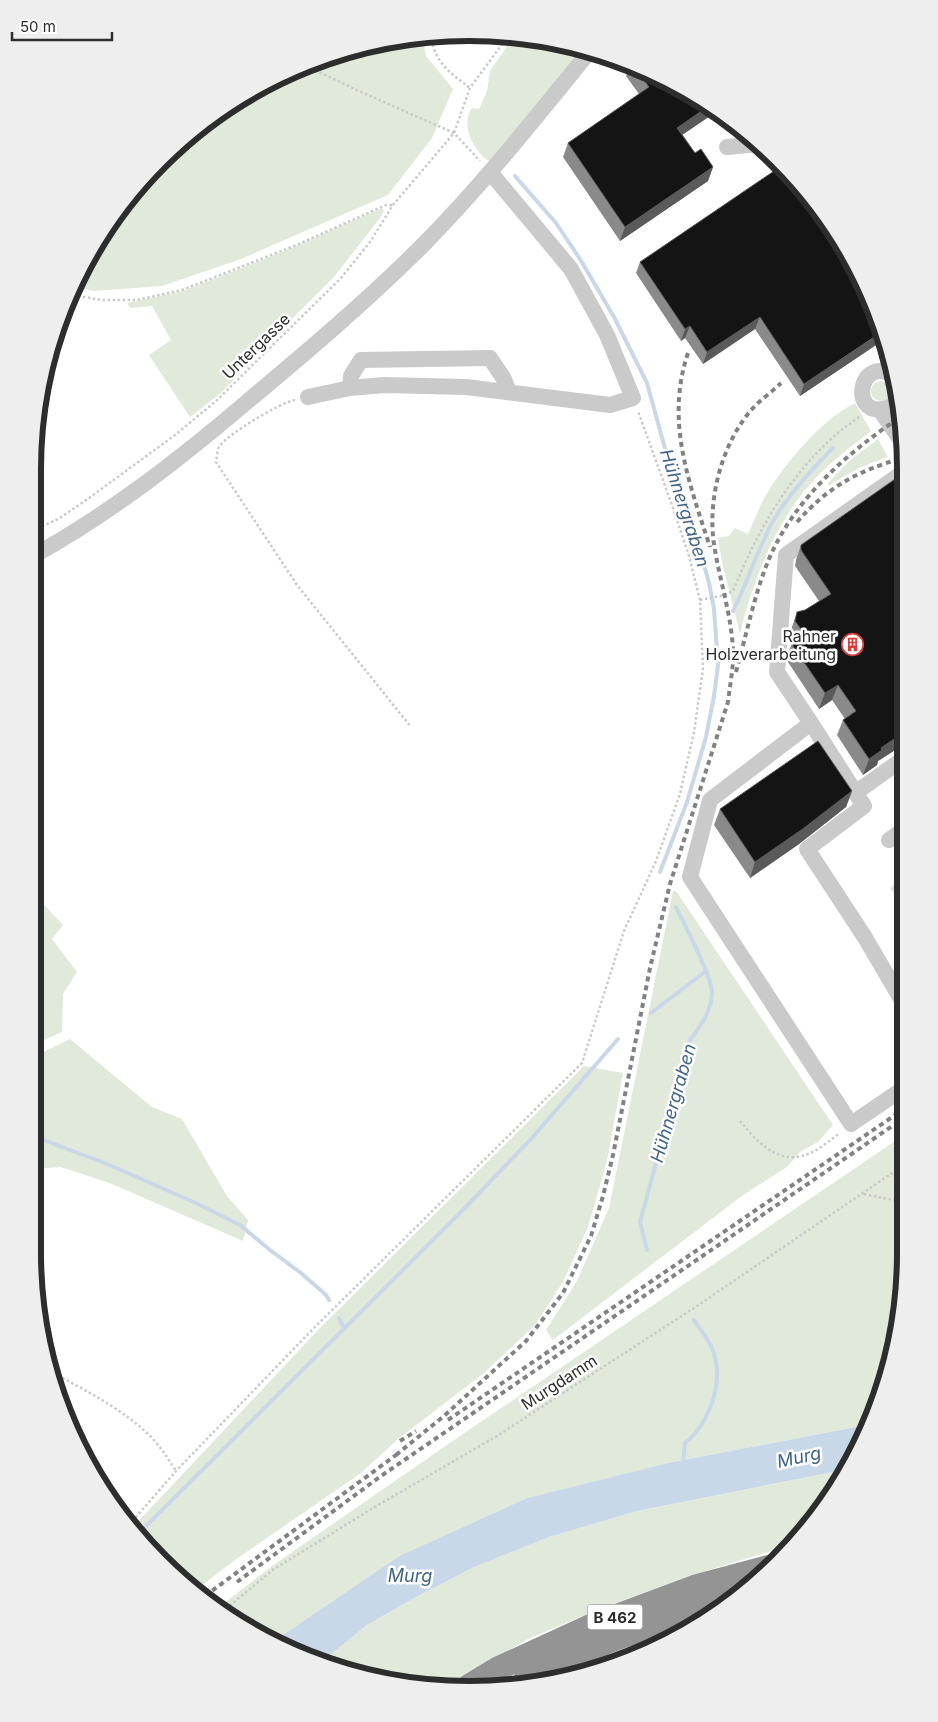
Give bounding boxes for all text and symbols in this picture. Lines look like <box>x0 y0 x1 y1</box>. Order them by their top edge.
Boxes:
scale bar <box>12 10 112 42</box>
text: 50 m <box>20 17 56 36</box>
street label: Untergasse <box>218 309 294 383</box>
water label: Hühnergraben <box>656 446 714 570</box>
place label: Rahner Holzverarbeitung <box>706 626 836 664</box>
building icon: Rahner Holzverarbeitung <box>840 633 864 657</box>
water label: Hühnergraben <box>646 1041 700 1165</box>
street label: Murgdamm <box>517 1350 601 1414</box>
water label: Murg <box>775 1442 823 1472</box>
water label: Murg <box>388 1565 432 1586</box>
road number: B 462 <box>588 1604 642 1630</box>

